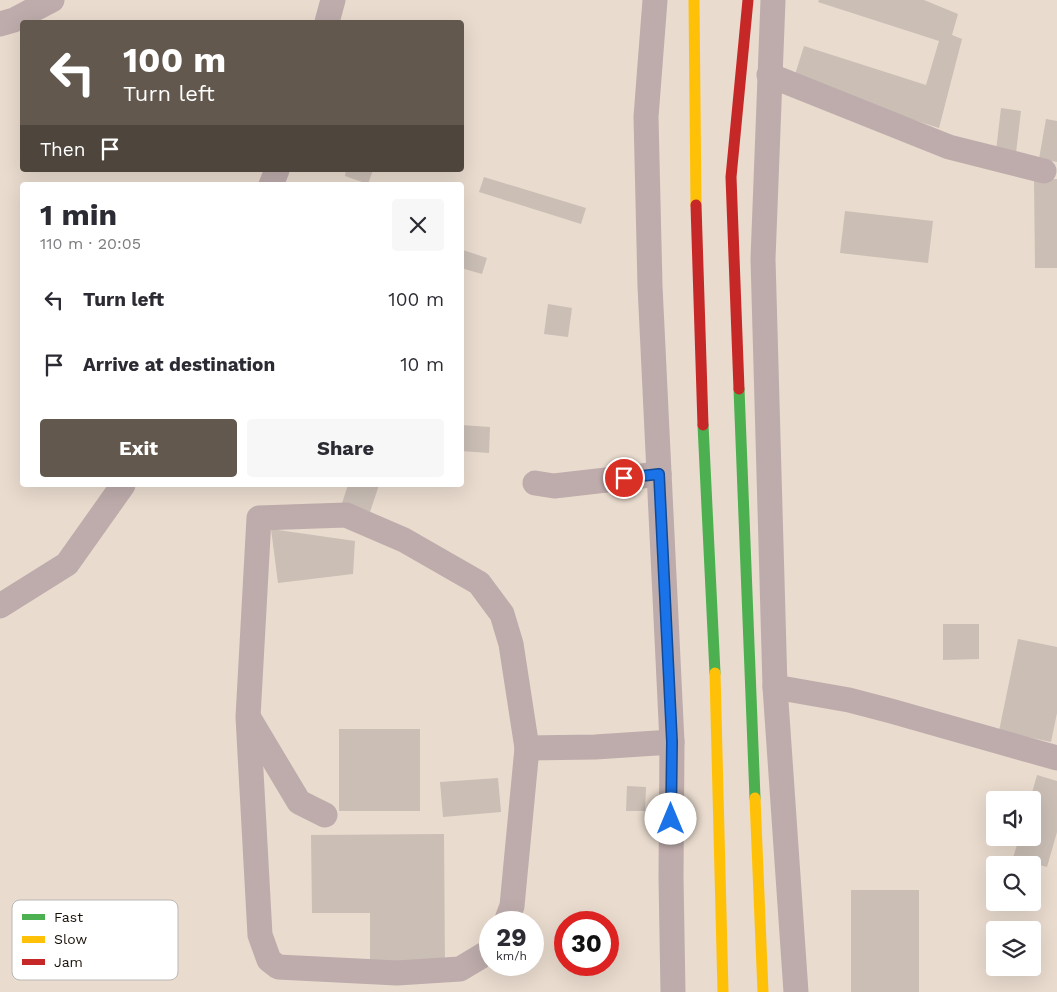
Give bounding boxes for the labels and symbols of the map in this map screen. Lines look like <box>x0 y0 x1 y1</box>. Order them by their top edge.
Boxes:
pin <box>603 457 645 499</box>
position arrow <box>644 792 696 844</box>
legend <box>12 900 178 980</box>
text: Fast <box>54 909 83 925</box>
speed limit sign: 30 <box>554 911 619 976</box>
text: Slow <box>54 931 87 947</box>
text: Jam <box>54 954 83 970</box>

